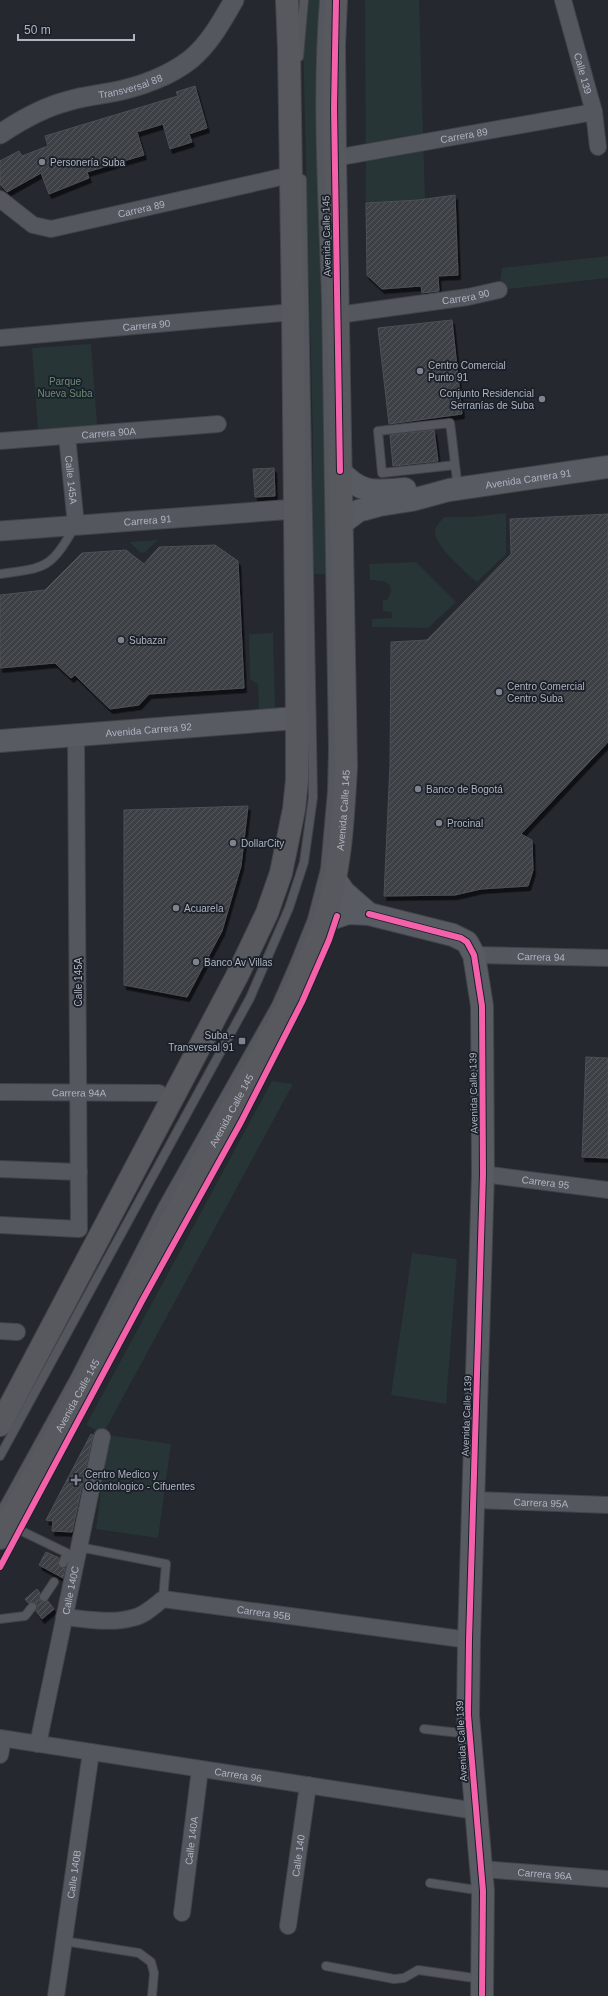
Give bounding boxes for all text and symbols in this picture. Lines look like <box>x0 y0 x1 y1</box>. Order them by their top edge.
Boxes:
scale bar <box>18 16 134 42</box>
text: 50 m <box>24 23 51 37</box>
street label: Calle 139 <box>572 52 594 96</box>
street label: Transversal 88 <box>98 72 164 100</box>
street label: Carrera 89 <box>440 126 489 145</box>
marker: Personería Suba <box>37 157 47 167</box>
place label: Personería Suba <box>50 157 125 168</box>
street label: Avenida Calle 145 <box>320 195 333 277</box>
street label: Carrera 89 <box>117 198 166 220</box>
street label: Carrera 90 <box>441 287 491 307</box>
street label: Carrera 90 <box>122 318 171 333</box>
place label: Centro Comercial Punto 91 <box>428 360 506 383</box>
marker: Centro Comercial Punto 91 <box>415 366 425 376</box>
park label: Parque Nueva Suba <box>37 376 93 399</box>
place label: Conjunto Residencial Serranías de Suba <box>439 388 534 411</box>
marker: Conjunto Residencial Serranías de Suba <box>537 394 547 404</box>
street label: Carrera 90A <box>81 425 137 441</box>
street label: Calle 145A <box>63 455 79 505</box>
street label: Avenida Carrera 91 <box>485 467 572 491</box>
street label: Carrera 91 <box>123 513 172 528</box>
marker: Subazar <box>116 635 126 645</box>
place label: Subazar <box>129 635 167 646</box>
place label: Centro Comercial Centro Suba <box>507 681 585 704</box>
marker: Centro Comercial Centro Suba <box>494 687 504 697</box>
street label: Avenida Carrera 92 <box>105 721 193 739</box>
street label: Avenida Calle 145 <box>335 769 352 851</box>
marker: Banco de Bogotá <box>413 784 423 794</box>
place label: Banco de Bogotá <box>426 784 503 795</box>
marker: Procinal <box>434 818 444 828</box>
place label: Procinal <box>447 818 483 829</box>
marker: DollarCity <box>228 838 238 848</box>
place label: DollarCity <box>241 838 284 849</box>
marker: Acuarela <box>171 903 181 913</box>
place label: Acuarela <box>184 903 224 914</box>
street label: Carrera 94 <box>517 951 565 963</box>
street label: Calle 145A <box>73 957 84 1006</box>
marker: Banco Av Villas <box>191 957 201 967</box>
place label: Banco Av Villas <box>204 957 273 968</box>
place label: Suba - Transversal 91 <box>168 1030 234 1053</box>
marker: Suba - Transversal 91 <box>237 1036 247 1046</box>
street label: Avenida Calle 139 <box>467 1052 480 1134</box>
street label: Avenida Calle 145 <box>207 1072 256 1149</box>
street label: Carrera 94A <box>52 1087 107 1099</box>
street label: Carrera 95 <box>521 1174 570 1191</box>
street label: Avenida Calle 145 <box>53 1357 102 1434</box>
street label: Avenida Calle 139 <box>460 1375 473 1457</box>
place label: Centro Medico y Odontologico - Cifuentes <box>85 1469 195 1492</box>
marker: Centro Medico y Odontologico - Cifuentes <box>70 1474 82 1486</box>
street label: Carrera 95A <box>513 1496 569 1510</box>
street label: Calle 140C <box>60 1565 81 1616</box>
street label: Carrera 95B <box>236 1604 292 1622</box>
street label: Avenida Calle 139 <box>454 1700 469 1782</box>
street label: Carrera 96 <box>214 1766 263 1784</box>
street label: Calle 140A <box>183 1815 200 1866</box>
street label: Calle 140 <box>290 1834 307 1877</box>
street label: Calle 140B <box>65 1849 83 1899</box>
street label: Carrera 96A <box>517 1867 573 1882</box>

